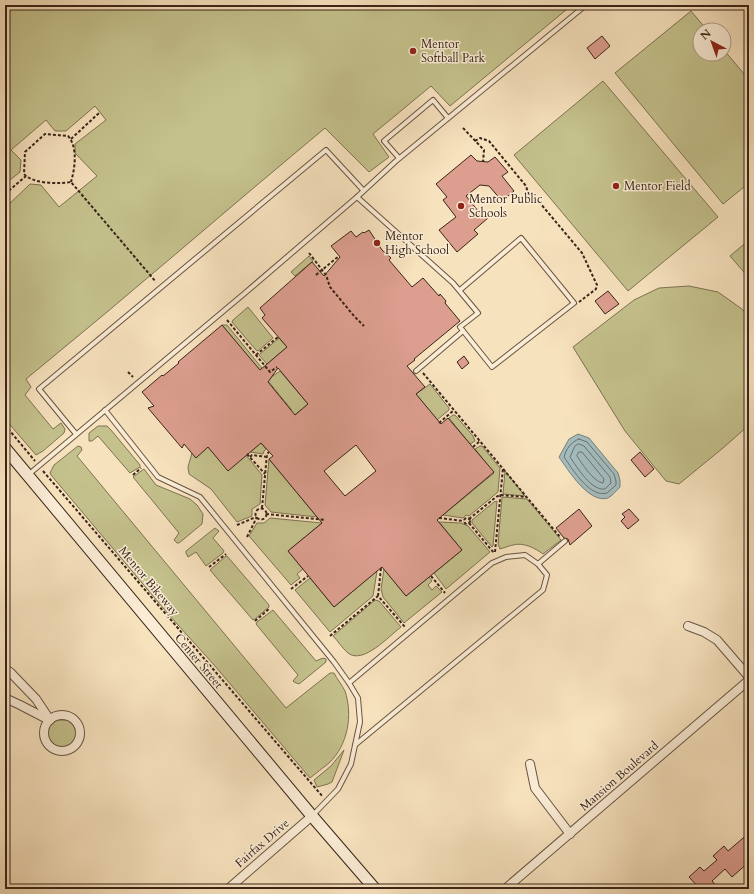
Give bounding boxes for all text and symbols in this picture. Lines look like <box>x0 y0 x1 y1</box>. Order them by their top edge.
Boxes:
north arrow <box>692 22 732 62</box>
text: N <box>697 26 715 44</box>
place label: Mentor Softball Park <box>421 36 486 66</box>
marker: Mentor Softball Park <box>408 46 418 56</box>
place label: Mentor Field <box>624 178 691 194</box>
marker: Mentor Field <box>611 181 621 191</box>
place label: Mentor Public Schools <box>469 191 543 221</box>
marker: Mentor Public Schools <box>456 201 466 211</box>
place label: Mentor High School <box>385 228 449 258</box>
marker: Mentor High School <box>372 238 382 248</box>
street label: Mentor Bikeway <box>115 543 183 620</box>
street label: Center Street <box>171 630 227 692</box>
street label: Mansion Boulevard <box>576 737 662 815</box>
street label: Fairfax Drive <box>232 815 292 871</box>

